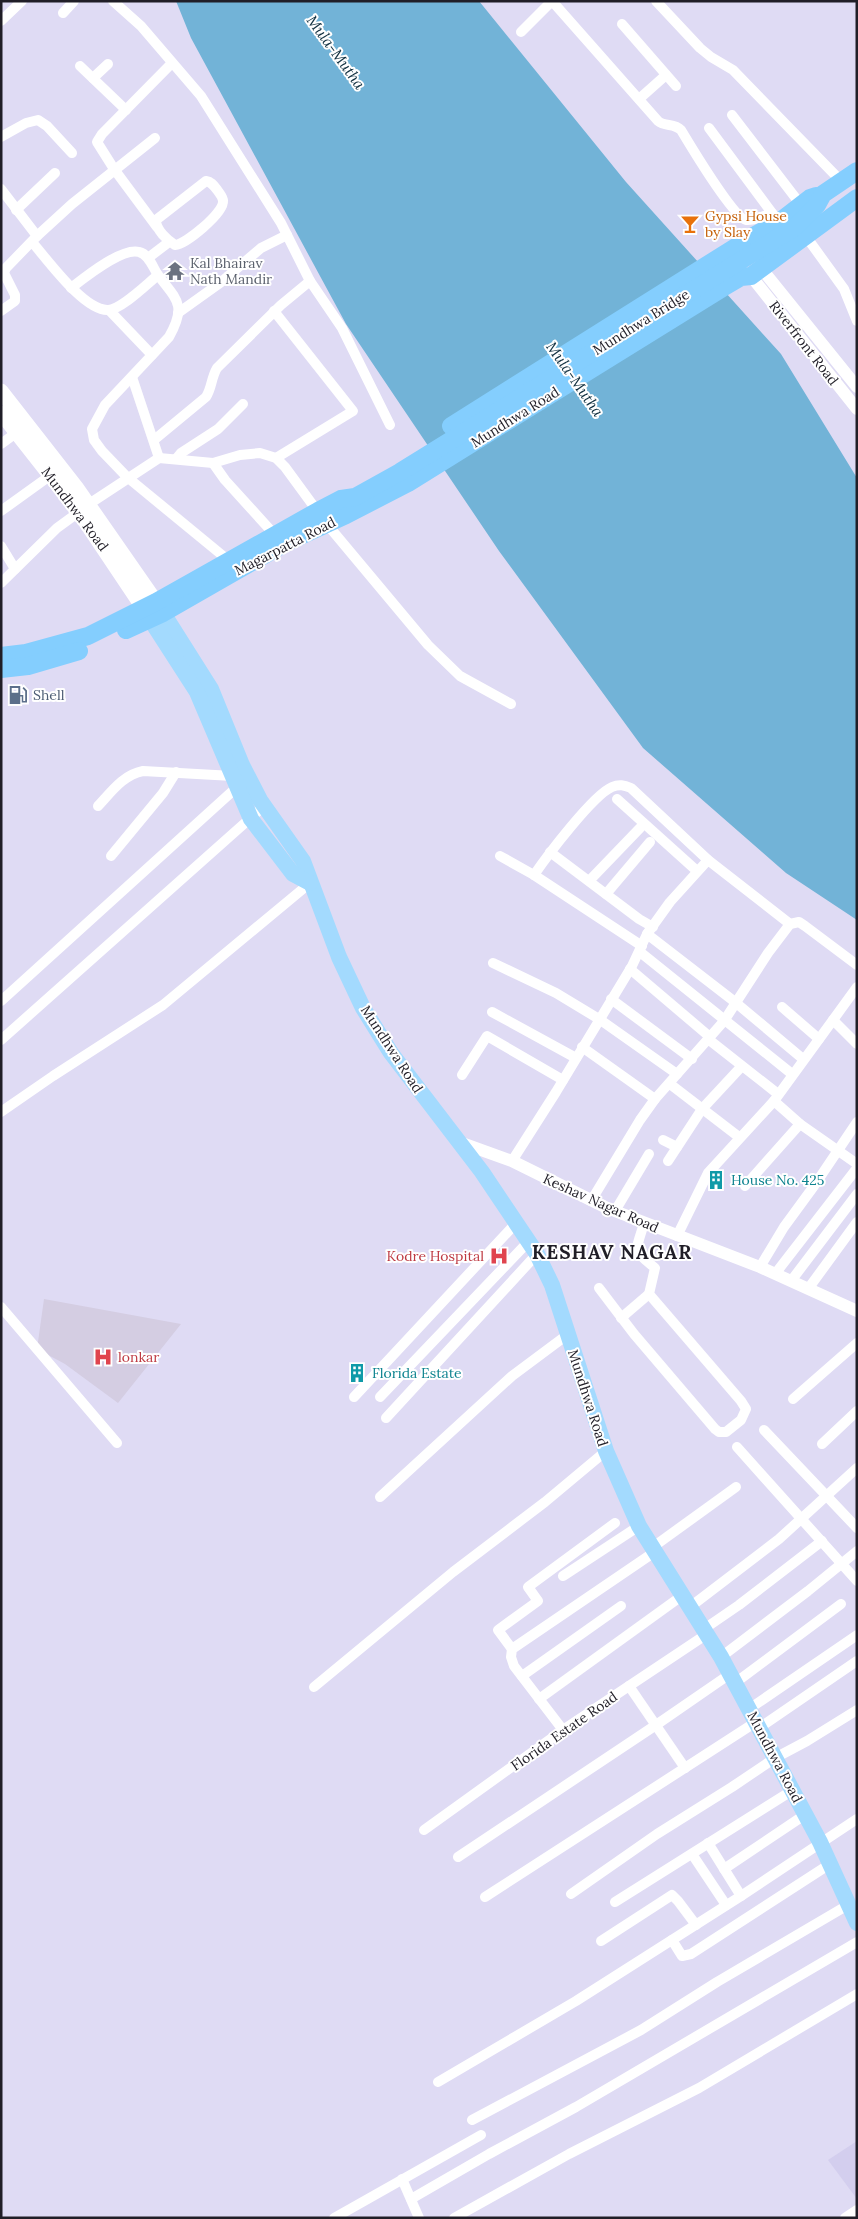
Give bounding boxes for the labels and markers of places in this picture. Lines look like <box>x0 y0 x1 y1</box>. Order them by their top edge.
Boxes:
place label: Gypsi House by Slay <box>705 207 787 241</box>
bar icon: Gypsi House by Slay <box>679 213 701 235</box>
place label: Kal Bhairav Nath Mandir <box>190 254 272 288</box>
temple icon: Kal Bhairav Nath Mandir <box>164 260 186 282</box>
fuel station icon: Shell <box>7 684 29 706</box>
place label: Shell <box>33 686 65 704</box>
building icon: House No. 425 <box>705 1169 727 1191</box>
place label: House No. 425 <box>731 1171 825 1189</box>
hospital icon: Kodre Hospital <box>488 1245 510 1267</box>
place label: Kodre Hospital <box>387 1247 484 1265</box>
hospital icon: lonkar <box>92 1346 114 1368</box>
place label: lonkar <box>118 1348 159 1366</box>
building icon: Florida Estate <box>346 1362 368 1384</box>
place label: Florida Estate <box>372 1364 462 1382</box>

